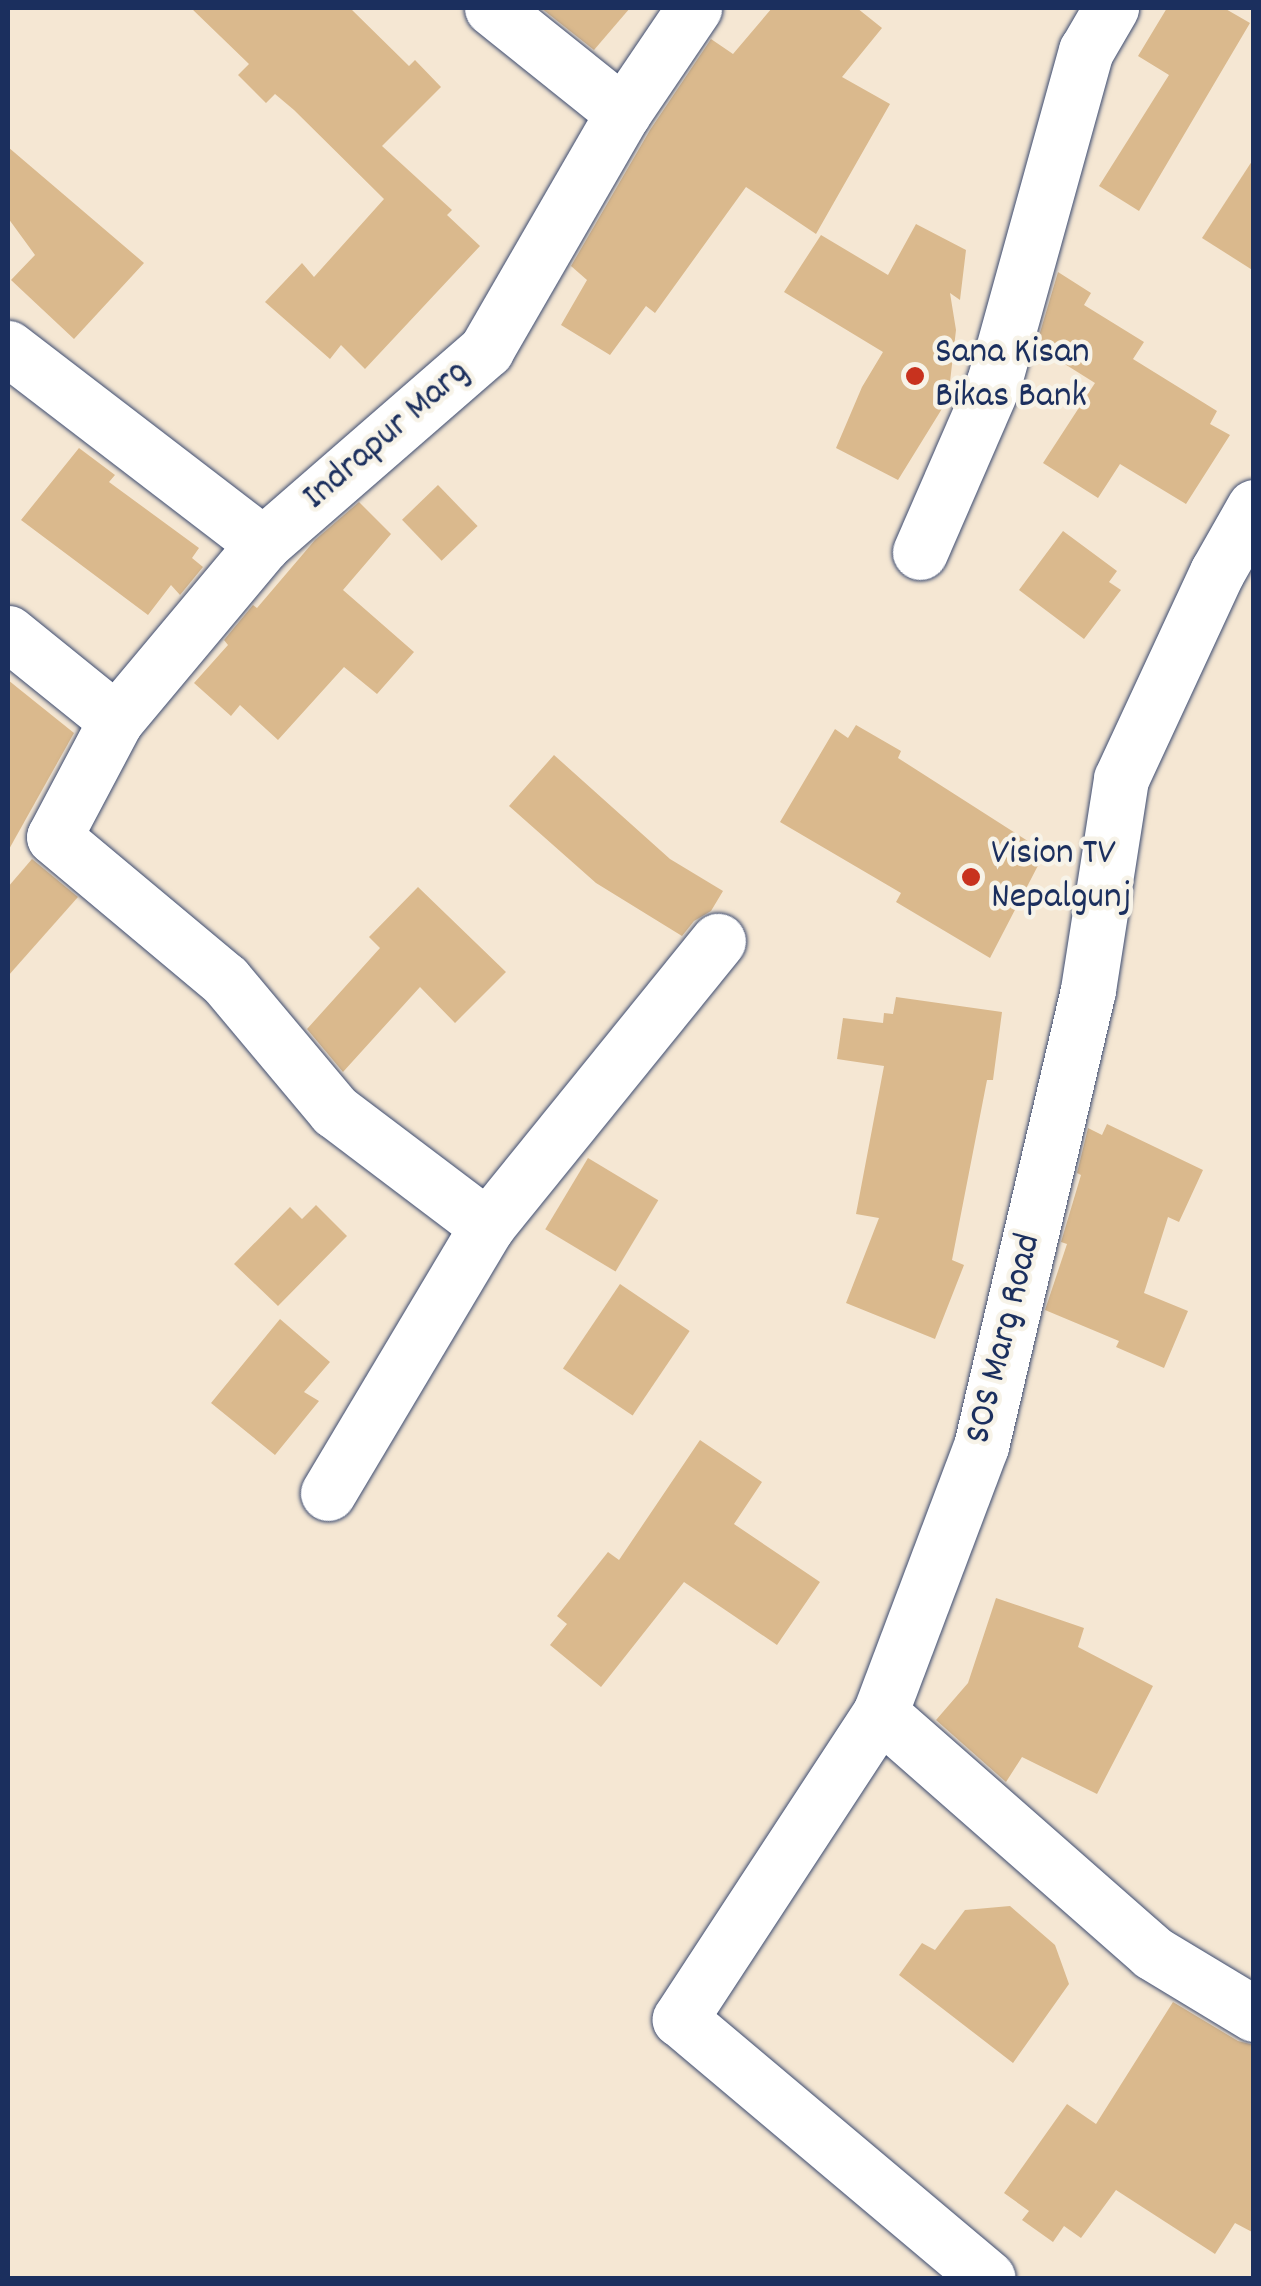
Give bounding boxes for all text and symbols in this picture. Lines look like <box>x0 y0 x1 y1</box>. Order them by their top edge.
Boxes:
place label: Sana Kisan Bikas Bank <box>935 331 1090 420</box>
street label: Indrapur Marg <box>294 351 480 521</box>
marker: Sana Kisan Bikas Bank <box>904 365 926 387</box>
place label: Vision TV Nepalgunj <box>991 832 1131 922</box>
marker: Vision TV Nepalgunj <box>960 866 982 888</box>
street label: SOS Marg Road <box>957 1229 1053 1449</box>

